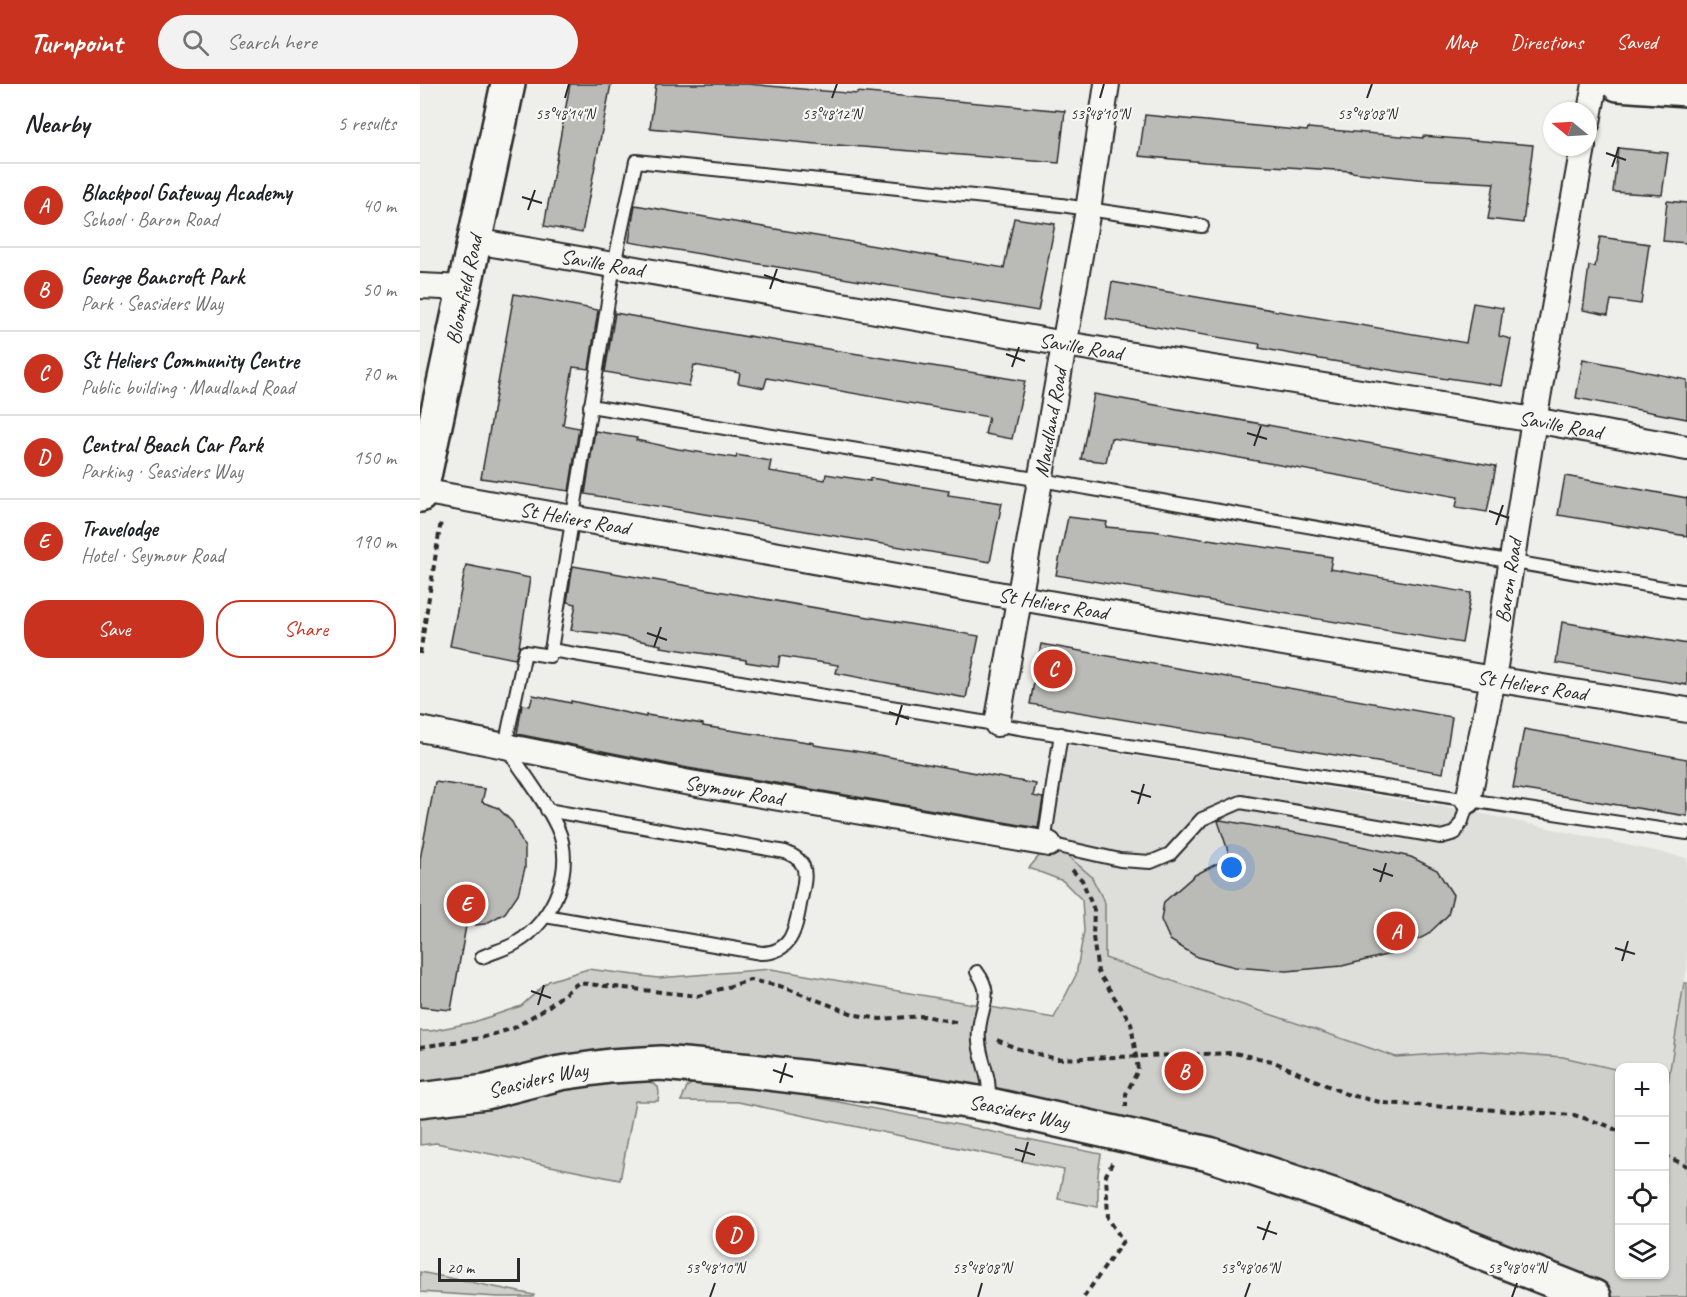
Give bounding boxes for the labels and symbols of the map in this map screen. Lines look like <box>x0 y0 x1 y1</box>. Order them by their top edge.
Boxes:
north arrow <box>1543 102 1597 156</box>
text: 53°48'14"N <box>535 105 598 124</box>
text: 53°48'12"N <box>802 105 865 124</box>
text: 53°48'10"N <box>1070 105 1133 124</box>
text: 53°48'08"N <box>1337 105 1400 124</box>
street label: Bloomfield Road <box>440 229 489 347</box>
street label: Saville Road <box>559 243 649 284</box>
street label: Saville Road <box>1037 327 1128 367</box>
street label: Maudland Road <box>1028 362 1073 479</box>
street label: Saville Road <box>1517 405 1608 446</box>
street label: St Heliers Road <box>518 496 635 542</box>
street label: Baron Road <box>1489 534 1528 625</box>
street label: St Heliers Road <box>996 581 1113 626</box>
pin: C <box>1034 646 1072 692</box>
street label: St Heliers Road <box>1475 664 1593 707</box>
street label: Seymour Road <box>683 769 789 812</box>
your location <box>1217 853 1246 882</box>
pin: E <box>446 882 486 926</box>
pin: A <box>1376 908 1416 954</box>
pin: B <box>1164 1048 1203 1094</box>
street label: Seasiders Way <box>485 1056 591 1104</box>
street label: Seasiders Way <box>967 1089 1073 1136</box>
pin: D <box>716 1212 754 1258</box>
scale bar <box>438 1255 520 1282</box>
text: 53°48'10"N <box>685 1259 748 1278</box>
text: 53°48'08"N <box>952 1259 1015 1278</box>
text: 53°48'06"N <box>1220 1259 1283 1278</box>
text: 53°48'04"N <box>1487 1259 1550 1278</box>

